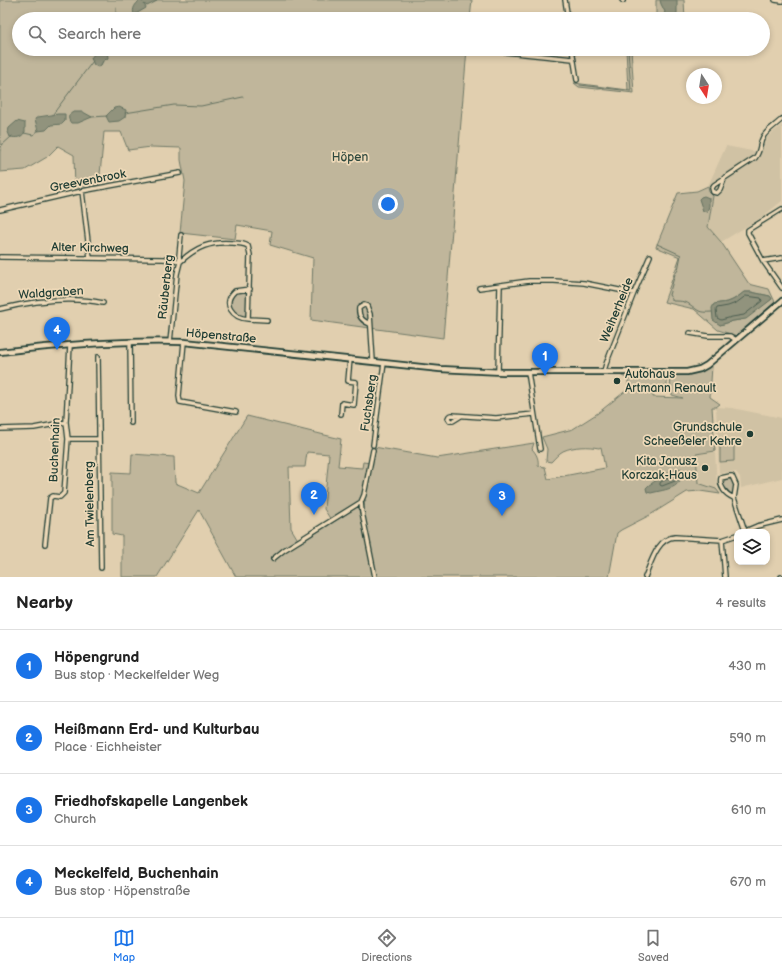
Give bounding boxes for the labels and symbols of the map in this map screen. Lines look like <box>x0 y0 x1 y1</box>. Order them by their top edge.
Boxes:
north arrow <box>686 68 722 104</box>
park label: Höpen <box>332 150 368 165</box>
street label: Greevenbrook <box>49 166 127 196</box>
your location <box>378 194 398 214</box>
street label: Alter Kirchweg <box>51 240 129 256</box>
street label: Räuberberg <box>155 254 177 320</box>
street label: Weiherheide <box>597 275 637 345</box>
street label: Waldgraben <box>18 283 84 303</box>
pin: 4 <box>44 317 70 350</box>
street label: Höpenstraße <box>185 325 257 347</box>
pin: 1 <box>532 343 558 376</box>
place label: Autohaus Artmann Renault <box>625 367 717 396</box>
street label: Fuchsberg <box>358 373 380 433</box>
marker: Autohaus Artmann Renault <box>612 376 622 386</box>
street label: Buchenhain <box>46 417 64 483</box>
place label: Grundschule Scheeßeler Kehre <box>644 420 742 449</box>
marker: Grundschule Scheeßeler Kehre <box>745 429 755 439</box>
place label: Kita Janusz Korczak-Haus <box>621 454 697 483</box>
street label: Am Twielenberg <box>82 461 98 547</box>
marker: Kita Janusz Korczak-Haus <box>700 463 710 473</box>
pin: 2 <box>301 482 327 515</box>
pin: 3 <box>489 483 515 516</box>

